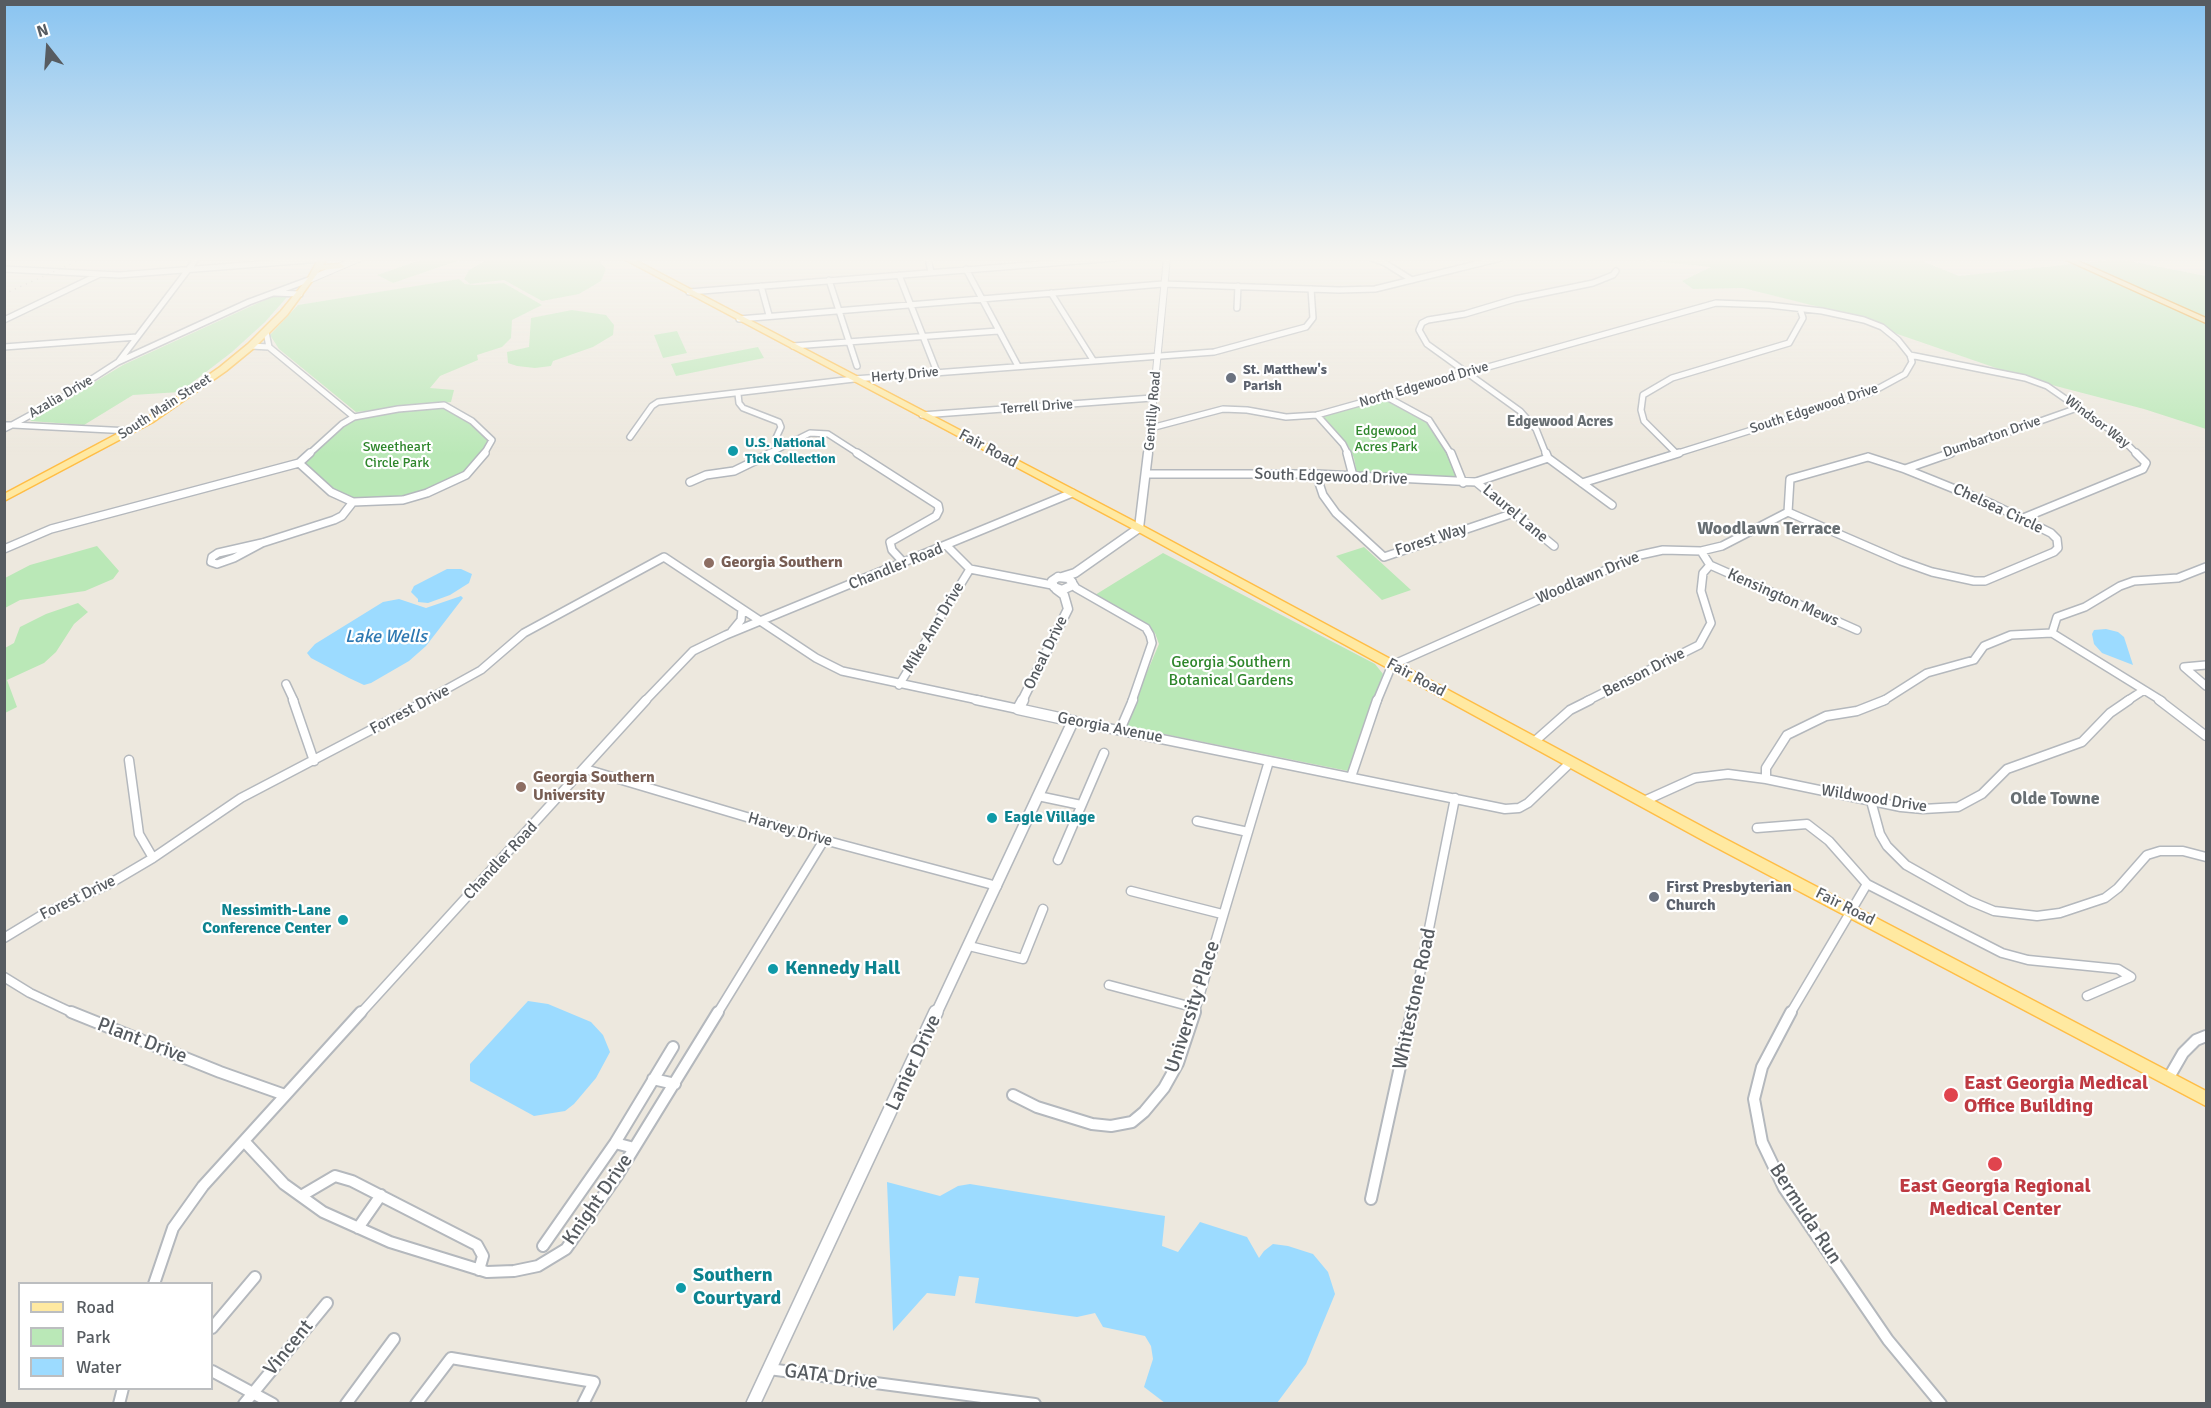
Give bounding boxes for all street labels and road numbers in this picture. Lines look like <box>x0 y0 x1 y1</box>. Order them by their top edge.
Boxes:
street label: North Edgewood Drive <box>1357 359 1491 411</box>
street label: Herty Drive <box>871 364 939 386</box>
street label: Gentilly Road <box>1141 370 1165 452</box>
street label: South Main Street <box>115 371 215 443</box>
street label: Azalia Drive <box>26 372 96 422</box>
street label: South Edgewood Drive <box>1748 380 1880 438</box>
street label: Windsor Way <box>2061 392 2133 452</box>
street label: Terrell Drive <box>1000 396 1074 418</box>
street label: Dumbarton Drive <box>1941 412 2043 462</box>
street label: Fair Road <box>955 426 1021 472</box>
street label: South Edgewood Drive <box>1254 465 1408 489</box>
street label: Chelsea Circle <box>1950 480 2046 538</box>
street label: Laurel Lane <box>1478 481 1552 547</box>
street label: Forest Way <box>1393 519 1469 561</box>
street label: Chandler Road <box>846 539 946 595</box>
street label: Woodlawn Drive <box>1533 548 1643 608</box>
street label: Kensington Mews <box>1724 565 1842 631</box>
street label: Mike Ann Drive <box>899 579 969 677</box>
street label: Oneal Drive <box>1020 613 1072 693</box>
street label: Benson Drive <box>1600 644 1688 702</box>
street label: Fair Road <box>1383 655 1449 701</box>
street label: Forrest Drive <box>367 681 453 739</box>
street label: Georgia Avenue <box>1056 708 1164 748</box>
street label: Wildwood Drive <box>1820 781 1928 817</box>
street label: Harvey Drive <box>746 809 834 851</box>
street label: Chandler Road <box>460 818 542 904</box>
street label: Forest Drive <box>37 871 119 925</box>
street label: Fair Road <box>1812 884 1878 930</box>
street label: Whitestone Road <box>1388 926 1442 1072</box>
street label: University Place <box>1160 938 1226 1076</box>
street label: Lanier Drive <box>881 1011 947 1115</box>
street label: Plant Drive <box>94 1013 190 1069</box>
street label: Knight Drive <box>558 1150 638 1250</box>
street label: Bermuda Run <box>1764 1159 1846 1269</box>
street label: Vincent <box>259 1315 319 1381</box>
street label: GATA Drive <box>783 1359 879 1395</box>

